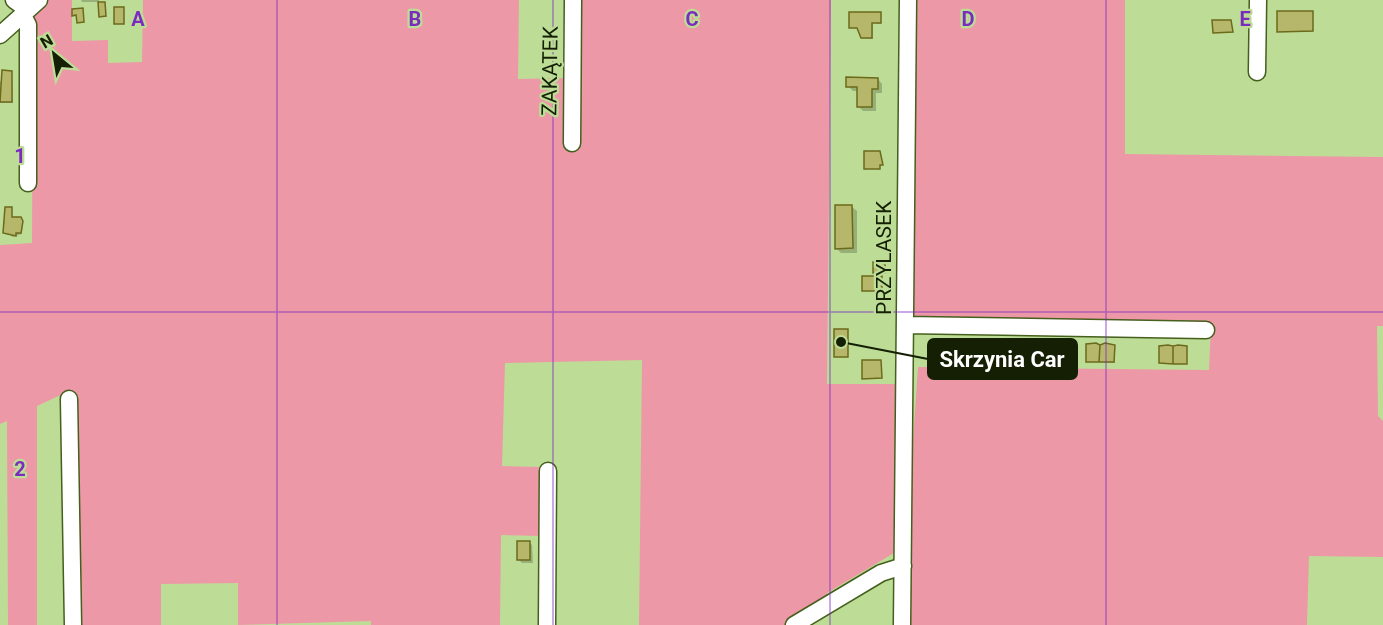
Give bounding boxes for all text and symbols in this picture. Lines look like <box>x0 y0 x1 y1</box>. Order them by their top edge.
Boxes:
text: A <box>131 7 145 31</box>
text: B <box>409 7 421 31</box>
text: C <box>685 7 699 31</box>
text: D <box>962 7 975 31</box>
text: E <box>1239 7 1251 31</box>
north arrow <box>24 24 84 84</box>
street label: ZAKĄTEK <box>537 25 563 116</box>
text: N <box>37 30 56 52</box>
text: 1 <box>14 144 26 168</box>
street label: PRZYLASEK <box>872 200 896 315</box>
callout: Skrzynia Car <box>928 339 1077 379</box>
text: Skrzynia Car <box>939 347 1065 372</box>
text: 2 <box>14 457 26 481</box>

